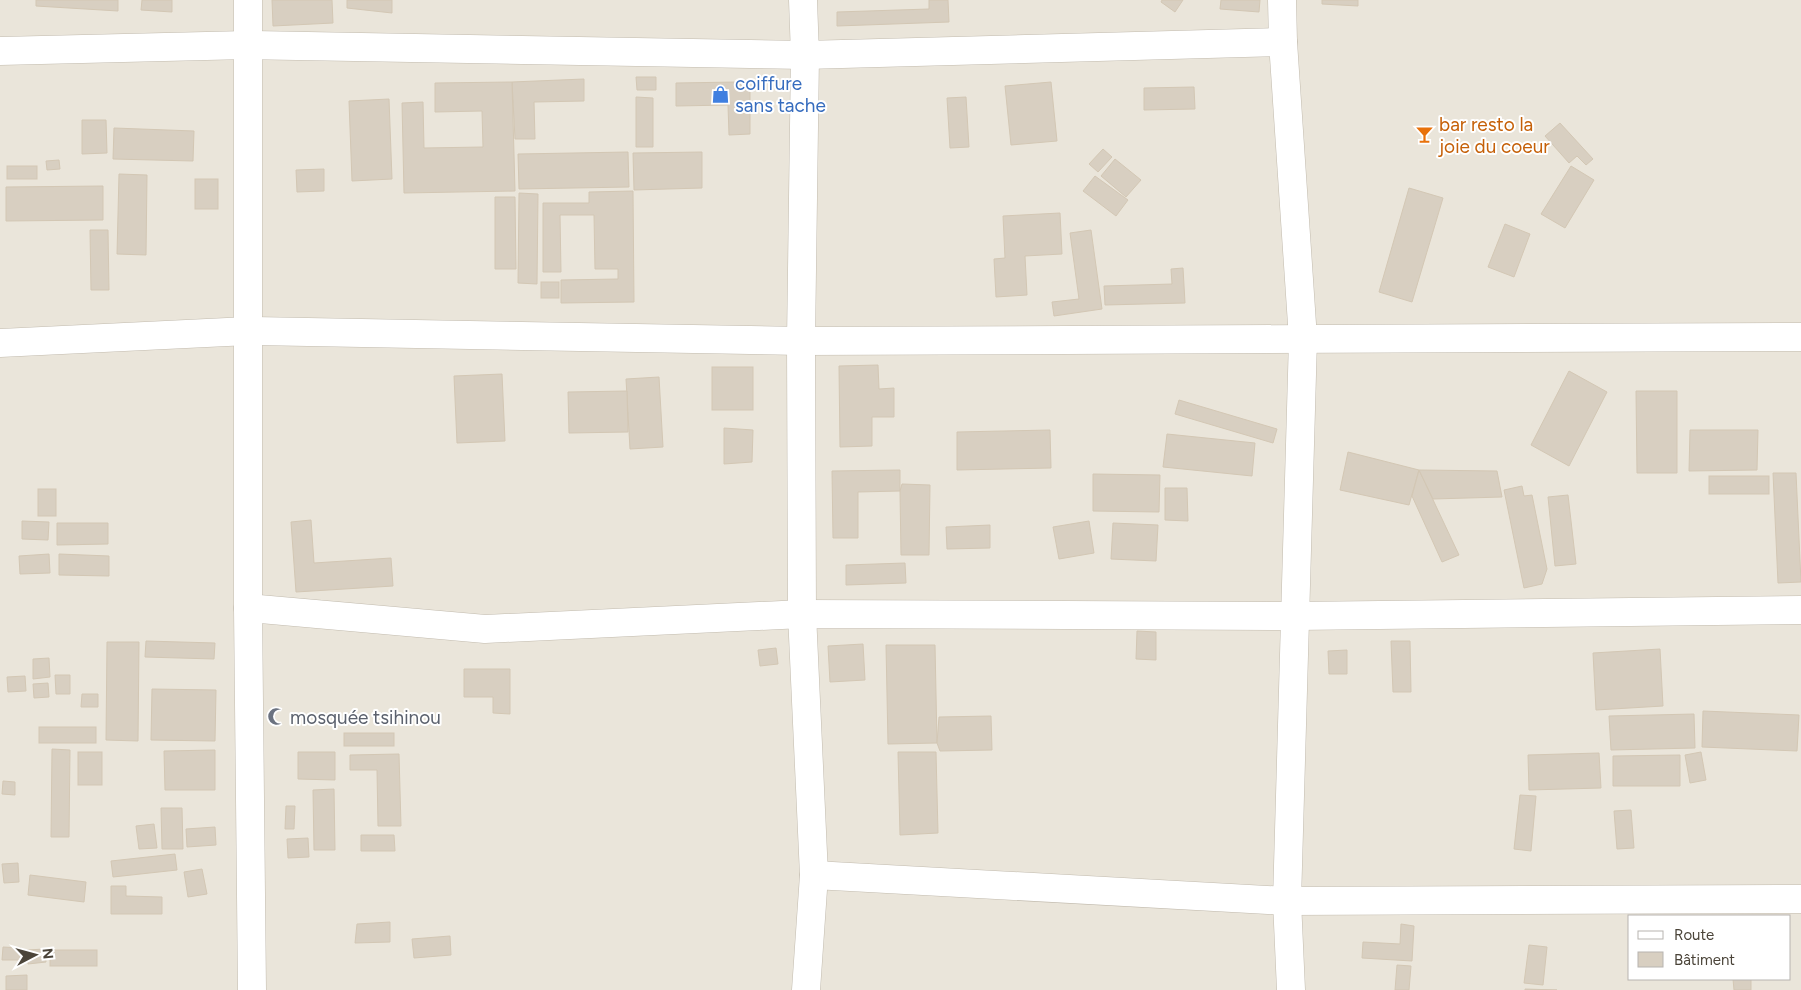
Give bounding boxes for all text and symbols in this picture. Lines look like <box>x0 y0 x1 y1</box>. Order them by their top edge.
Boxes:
place label: coiffure sans tache <box>735 72 826 117</box>
shop icon: coiffure sans tache <box>711 84 731 104</box>
place label: bar resto la joie du coeur <box>1438 113 1550 158</box>
bar icon: bar resto la joie du coeur <box>1415 125 1435 145</box>
place label: mosquée tsihinou <box>290 706 441 729</box>
mosque icon: mosquée tsihinou <box>266 707 286 727</box>
legend <box>1628 915 1791 980</box>
text: Route <box>1674 926 1714 944</box>
north arrow <box>10 930 60 980</box>
text: N <box>38 947 56 960</box>
text: Bâtiment <box>1674 951 1735 969</box>

